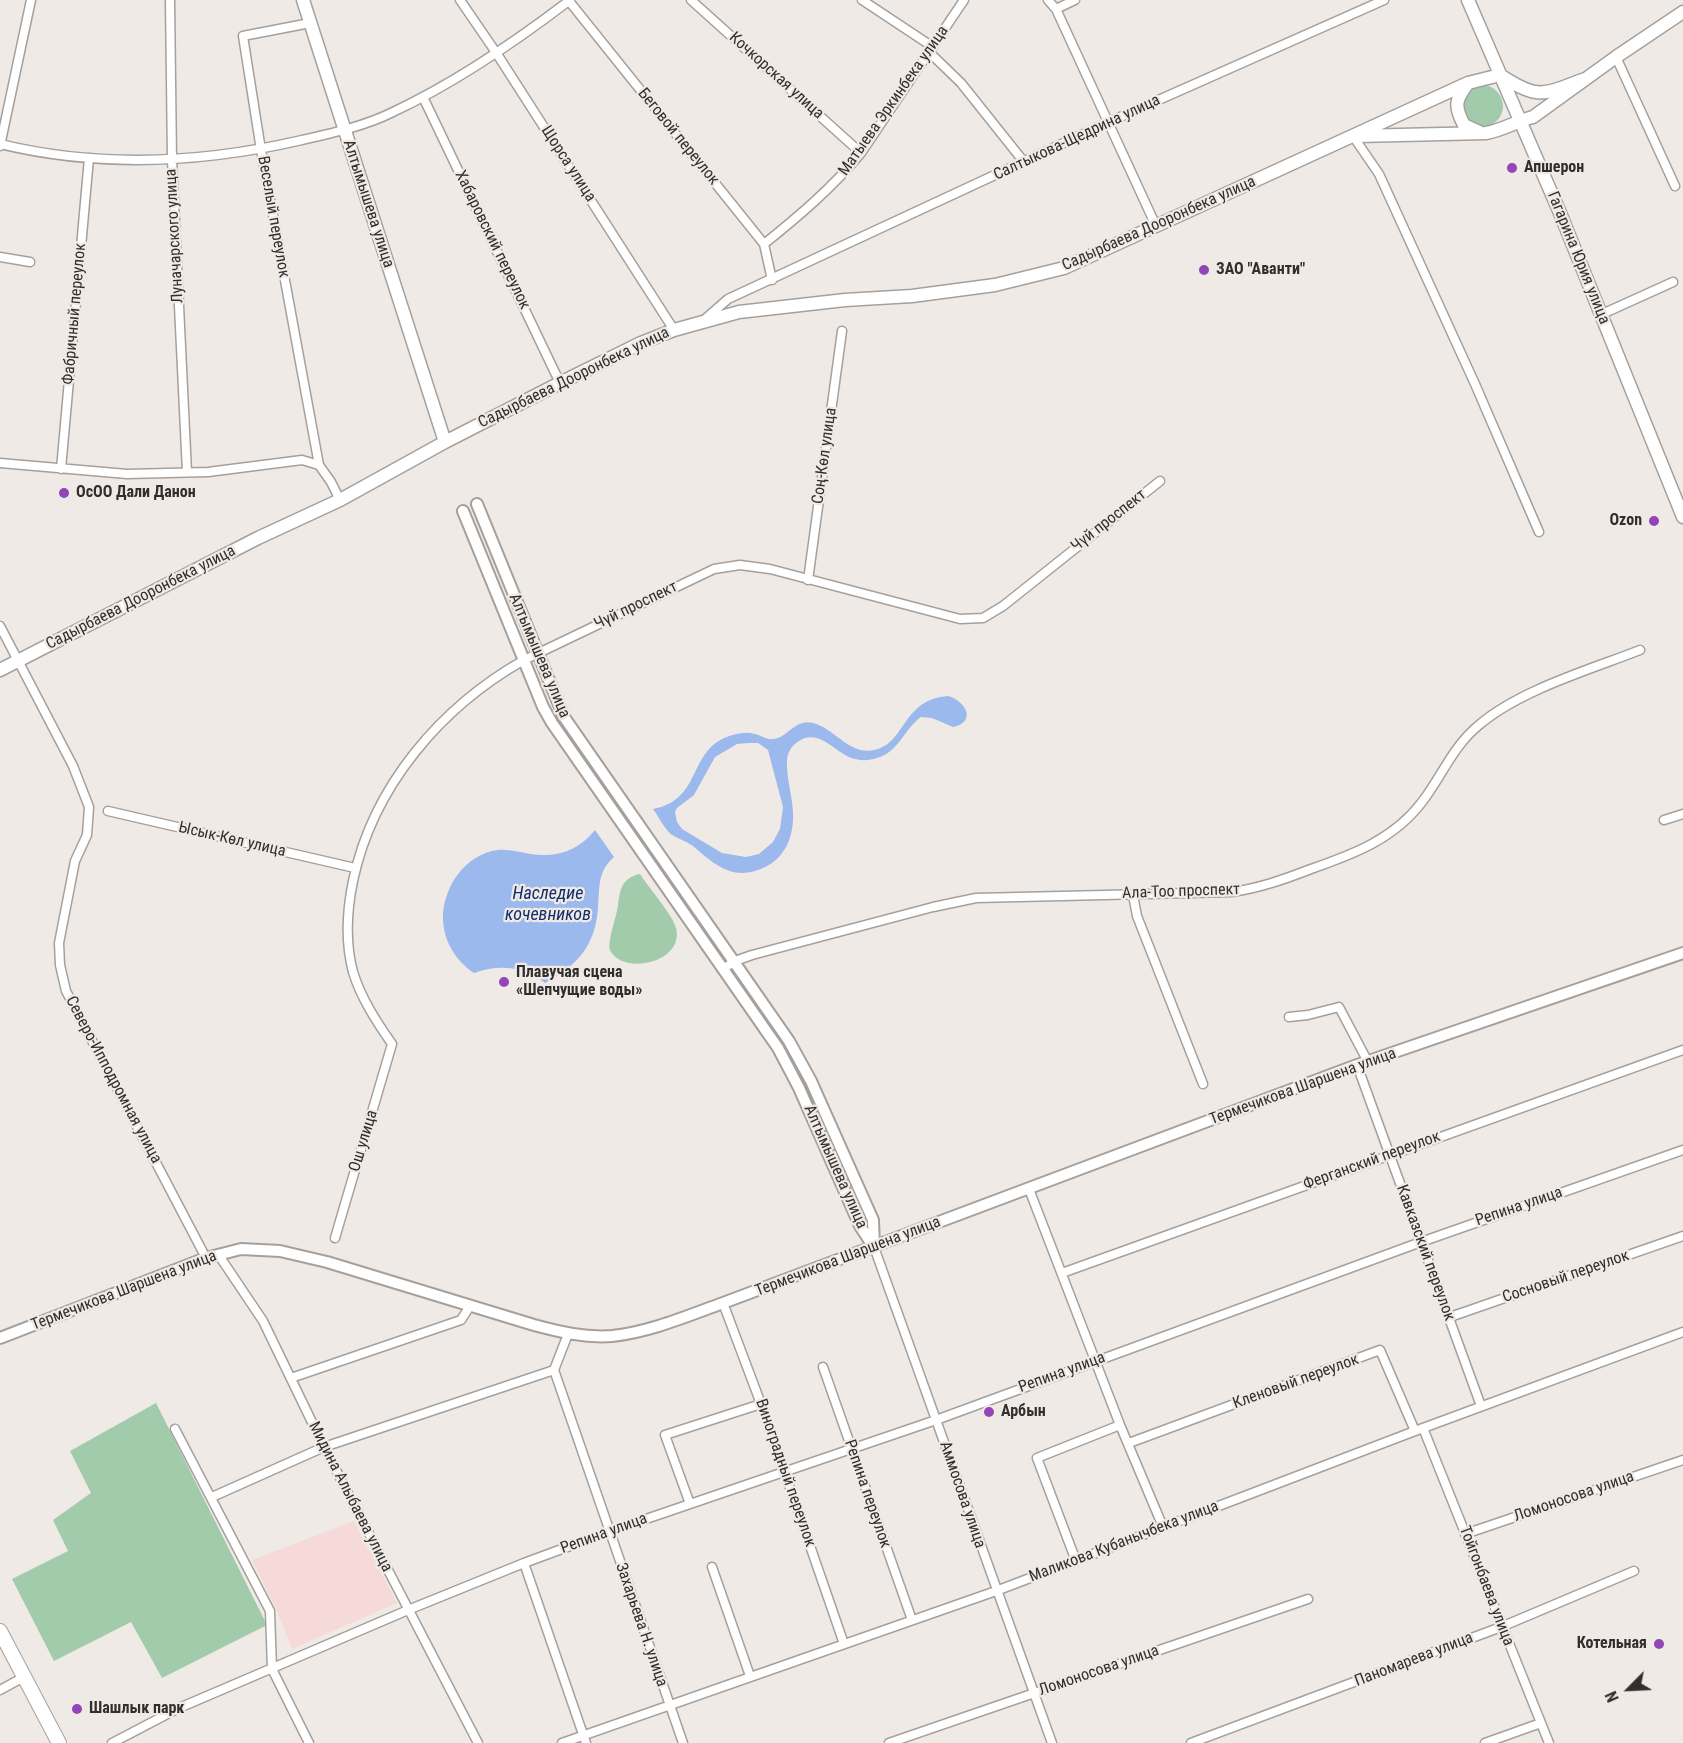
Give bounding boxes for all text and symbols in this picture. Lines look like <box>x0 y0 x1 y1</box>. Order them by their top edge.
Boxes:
street label: Матыева Эркинбека улица <box>835 22 953 180</box>
street label: Кочкорская улица <box>725 28 827 124</box>
street label: Беговой переулок <box>633 85 723 189</box>
street label: Салтыкова-Щедрина улица <box>991 91 1163 185</box>
street label: Щорса улица <box>536 122 600 206</box>
street label: Алтымышева улица <box>338 138 398 270</box>
street label: Веселый переулок <box>253 155 293 279</box>
place label: Апшерон <box>1524 158 1584 178</box>
marker: Апшерон <box>1505 161 1519 175</box>
street label: Хабаровский переулок <box>450 167 534 313</box>
street label: Луначарского улица <box>162 168 188 304</box>
street label: Садырбаева Дооронбека улица <box>1059 173 1259 275</box>
street label: Гагарина Юрия улица <box>1543 189 1613 327</box>
street label: Фабричный переулок <box>59 243 91 385</box>
place label: ЗАО "Аванти" <box>1216 260 1305 280</box>
marker: ЗАО "Аванти" <box>1197 263 1211 277</box>
street label: Садырбаева Дооронбека улица <box>475 323 673 433</box>
street label: Соң-Көл улица <box>809 407 841 505</box>
place label: ОсОО Дали Данон <box>76 483 196 503</box>
marker: ОсОО Дали Данон <box>57 486 71 500</box>
street label: Чүй проспект <box>1068 486 1150 556</box>
place label: Ozon <box>1609 511 1642 531</box>
marker: Ozon <box>1647 514 1661 528</box>
street label: Садырбаева Дооронбека улица <box>43 542 239 654</box>
street label: Чүй проспект <box>591 578 681 634</box>
street label: Алтымышева улица <box>504 591 574 721</box>
street label: Ысык-Көл улица <box>177 818 287 862</box>
street label: Ала-Тоо проспект <box>1122 880 1240 904</box>
water label: Наследие кочевников <box>505 883 591 926</box>
place label: Плавучая сцена «Шепчущие воды» <box>516 963 642 1001</box>
marker: Плавучая сцена «Шепчущие воды» <box>497 975 511 989</box>
street label: Северо-Ипподромная улица <box>61 993 165 1167</box>
street label: Термечикова Шаршена улица <box>1207 1044 1399 1130</box>
street label: Алтымышева улица <box>799 1102 871 1232</box>
street label: Ош улица <box>346 1108 382 1174</box>
street label: Ферганский переулок <box>1301 1127 1443 1195</box>
street label: Кавказский переулок <box>1391 1182 1459 1324</box>
street label: Репина улица <box>1473 1183 1565 1231</box>
street label: Термечикова Шаршена улица <box>753 1213 943 1301</box>
street label: Сосновый переулок <box>1500 1246 1632 1308</box>
street label: Термечикова Шаршена улица <box>29 1247 219 1335</box>
street label: Репина улица <box>1016 1348 1108 1398</box>
street label: Кленовый переулок <box>1230 1350 1362 1414</box>
street label: Виноградный переулок <box>751 1397 819 1549</box>
place label: Арбын <box>1001 1402 1046 1422</box>
marker: Арбын <box>982 1405 996 1419</box>
street label: Мидина Алыбаева улица <box>304 1419 396 1575</box>
street label: Репина переулок <box>839 1437 895 1551</box>
street label: Аммосова улица <box>935 1439 989 1551</box>
street label: Ломоносова улица <box>1511 1467 1637 1527</box>
street label: Маликова Кубанычбека улица <box>1027 1497 1221 1587</box>
street label: Репина улица <box>558 1509 650 1559</box>
street label: Тойгонбаева улица <box>1454 1523 1518 1649</box>
street label: Захарьева Н. улица <box>611 1561 671 1689</box>
street label: Паномарева улица <box>1352 1629 1476 1691</box>
place label: Котельная <box>1577 1634 1647 1654</box>
marker: Котельная <box>1652 1637 1666 1651</box>
street label: Ломоносова улица <box>1036 1641 1162 1701</box>
north arrow <box>1599 1659 1659 1719</box>
text: N <box>1601 1688 1623 1705</box>
place label: Шашлык парк <box>89 1699 184 1719</box>
marker: Шашлык парк <box>70 1702 84 1716</box>

